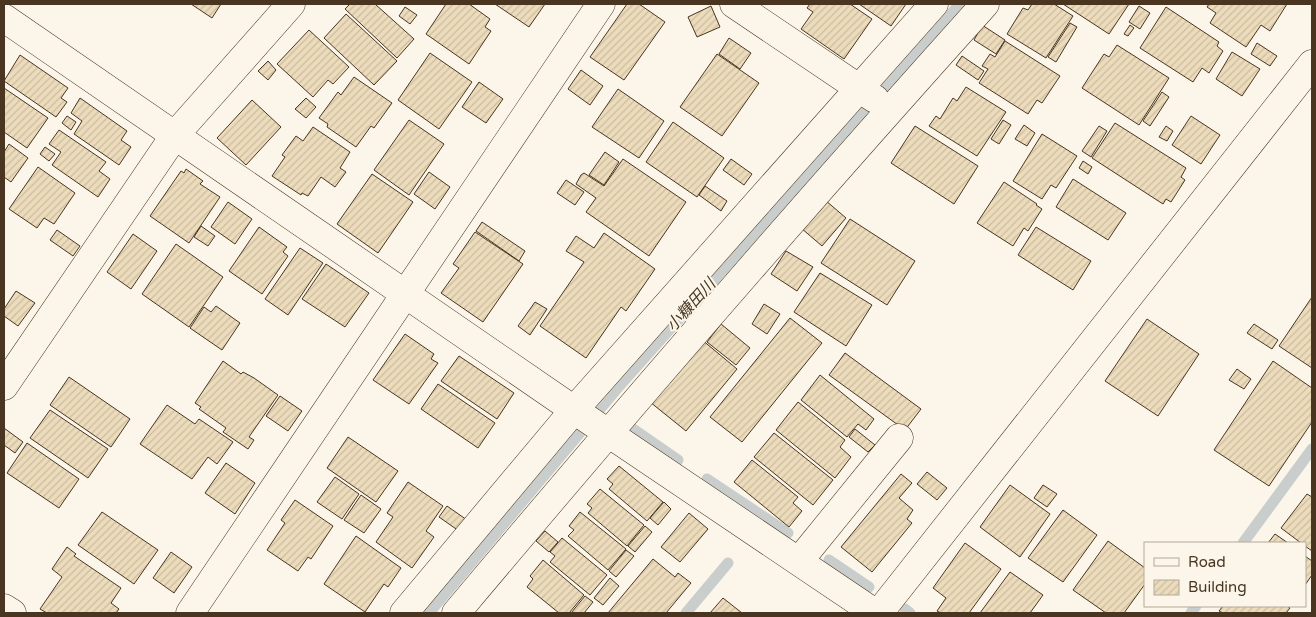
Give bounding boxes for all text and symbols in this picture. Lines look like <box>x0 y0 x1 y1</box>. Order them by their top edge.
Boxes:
water label: 小糠田川 <box>662 273 721 335</box>
legend <box>1144 542 1306 607</box>
text: Road <box>1188 553 1226 571</box>
text: Building <box>1188 578 1247 596</box>

